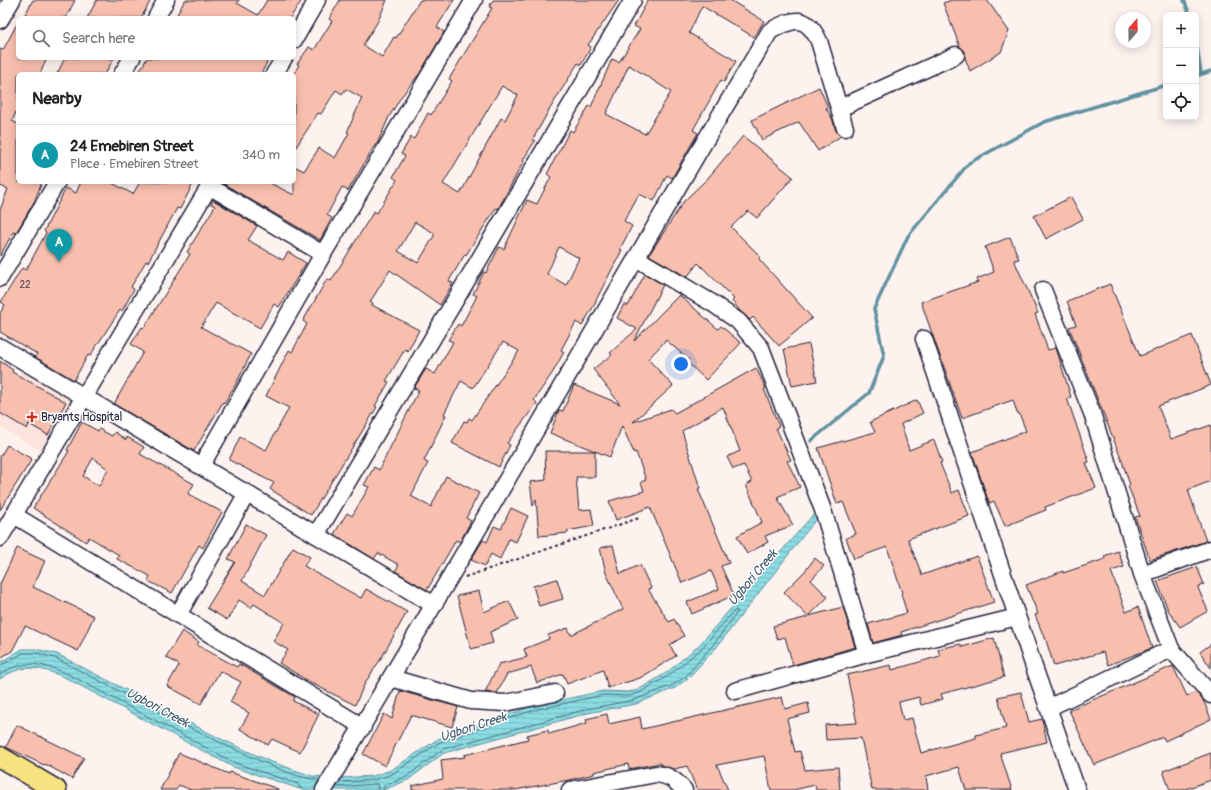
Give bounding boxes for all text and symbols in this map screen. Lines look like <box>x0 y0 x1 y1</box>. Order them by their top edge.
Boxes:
north arrow <box>1115 12 1151 48</box>
map controls <box>1163 12 1199 120</box>
button: + <box>1163 12 1199 48</box>
search box <box>16 16 296 60</box>
icon: search <box>30 27 52 49</box>
text: Search here <box>62 29 135 48</box>
button: − <box>1163 48 1199 84</box>
button: locate <box>1163 84 1199 120</box>
text: Nearby <box>32 88 81 109</box>
text: 24 Emebiren Street <box>70 137 193 156</box>
text: A <box>41 147 49 163</box>
text: 340 m <box>242 147 280 163</box>
text: Place · Emebiren Street <box>70 156 199 172</box>
pin: A <box>46 229 72 262</box>
house number: 22 <box>19 279 31 291</box>
your location <box>671 354 691 374</box>
place label: Bryants Hospital <box>41 410 123 425</box>
marker: Bryants Hospital <box>26 411 38 423</box>
water label: Ugbori Creek <box>724 545 782 609</box>
water label: Ugbori Creek <box>123 685 193 732</box>
water label: Ugbori Creek <box>438 708 510 745</box>

